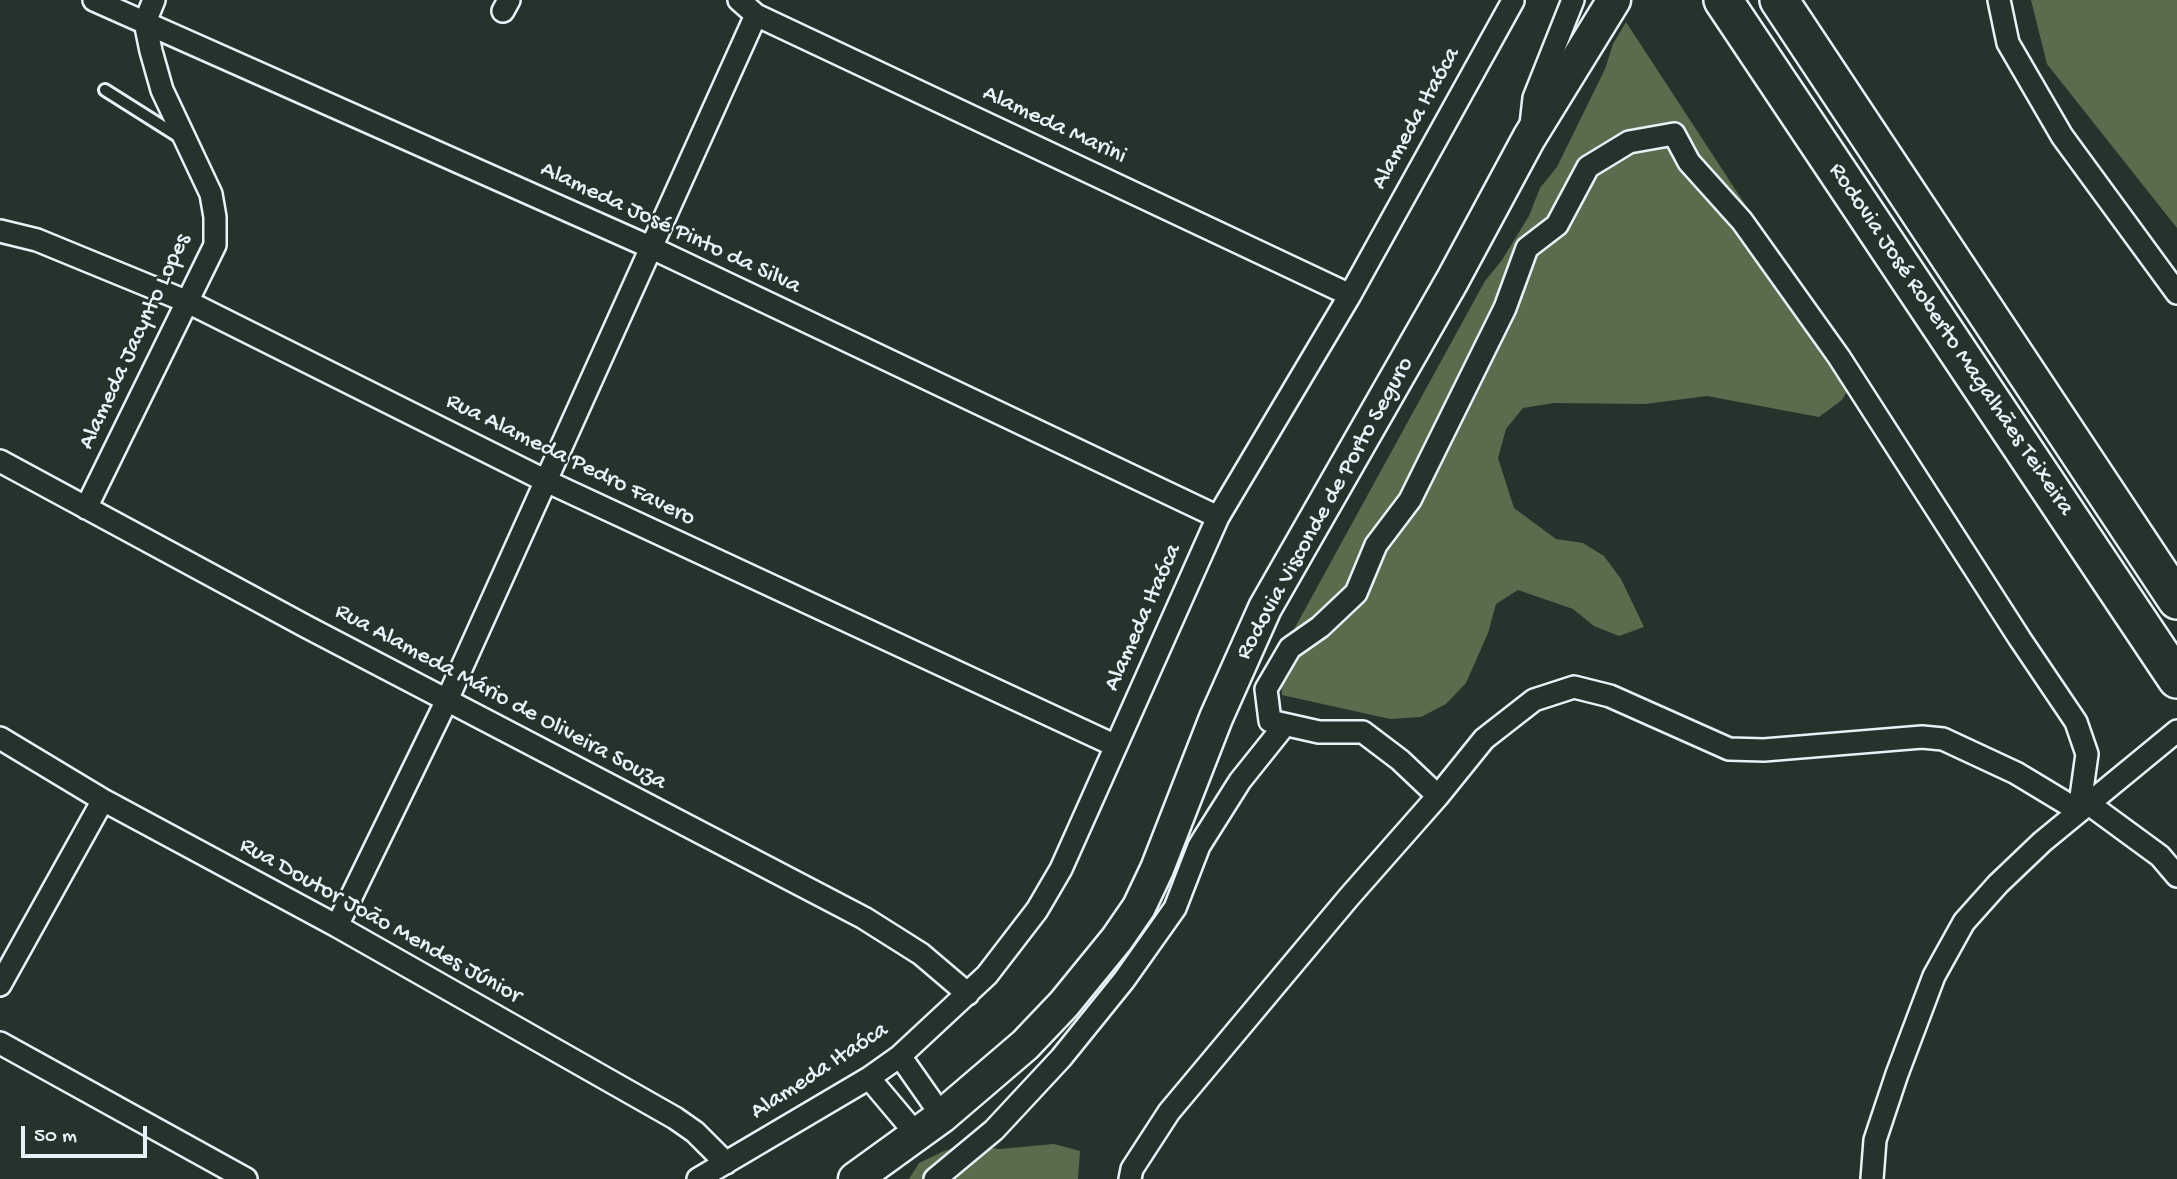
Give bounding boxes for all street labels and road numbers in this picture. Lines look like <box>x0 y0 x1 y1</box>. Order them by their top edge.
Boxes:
street label: Alameda Itaóca <box>1366 43 1468 195</box>
street label: Alameda Marini <box>977 80 1131 172</box>
street label: Alameda José Pinto da Silva <box>535 156 805 302</box>
street label: Rodovia José Roberto Magalhães Teixeira <box>1821 158 2079 522</box>
street label: Alameda Jacynto Lopes <box>73 229 199 455</box>
street label: Rodovia Visconde de Porto Seguro <box>1231 353 1421 665</box>
street label: Rua Alameda Pedro Favero <box>441 388 699 534</box>
street label: Alameda Itaóca <box>1099 540 1189 696</box>
street label: Rua Alameda Mário de Oliveira Souza <box>329 598 671 798</box>
street label: Rua Doutor João Mendes Júnior <box>234 832 526 1012</box>
street label: Alameda Itaóca <box>746 1017 894 1127</box>

